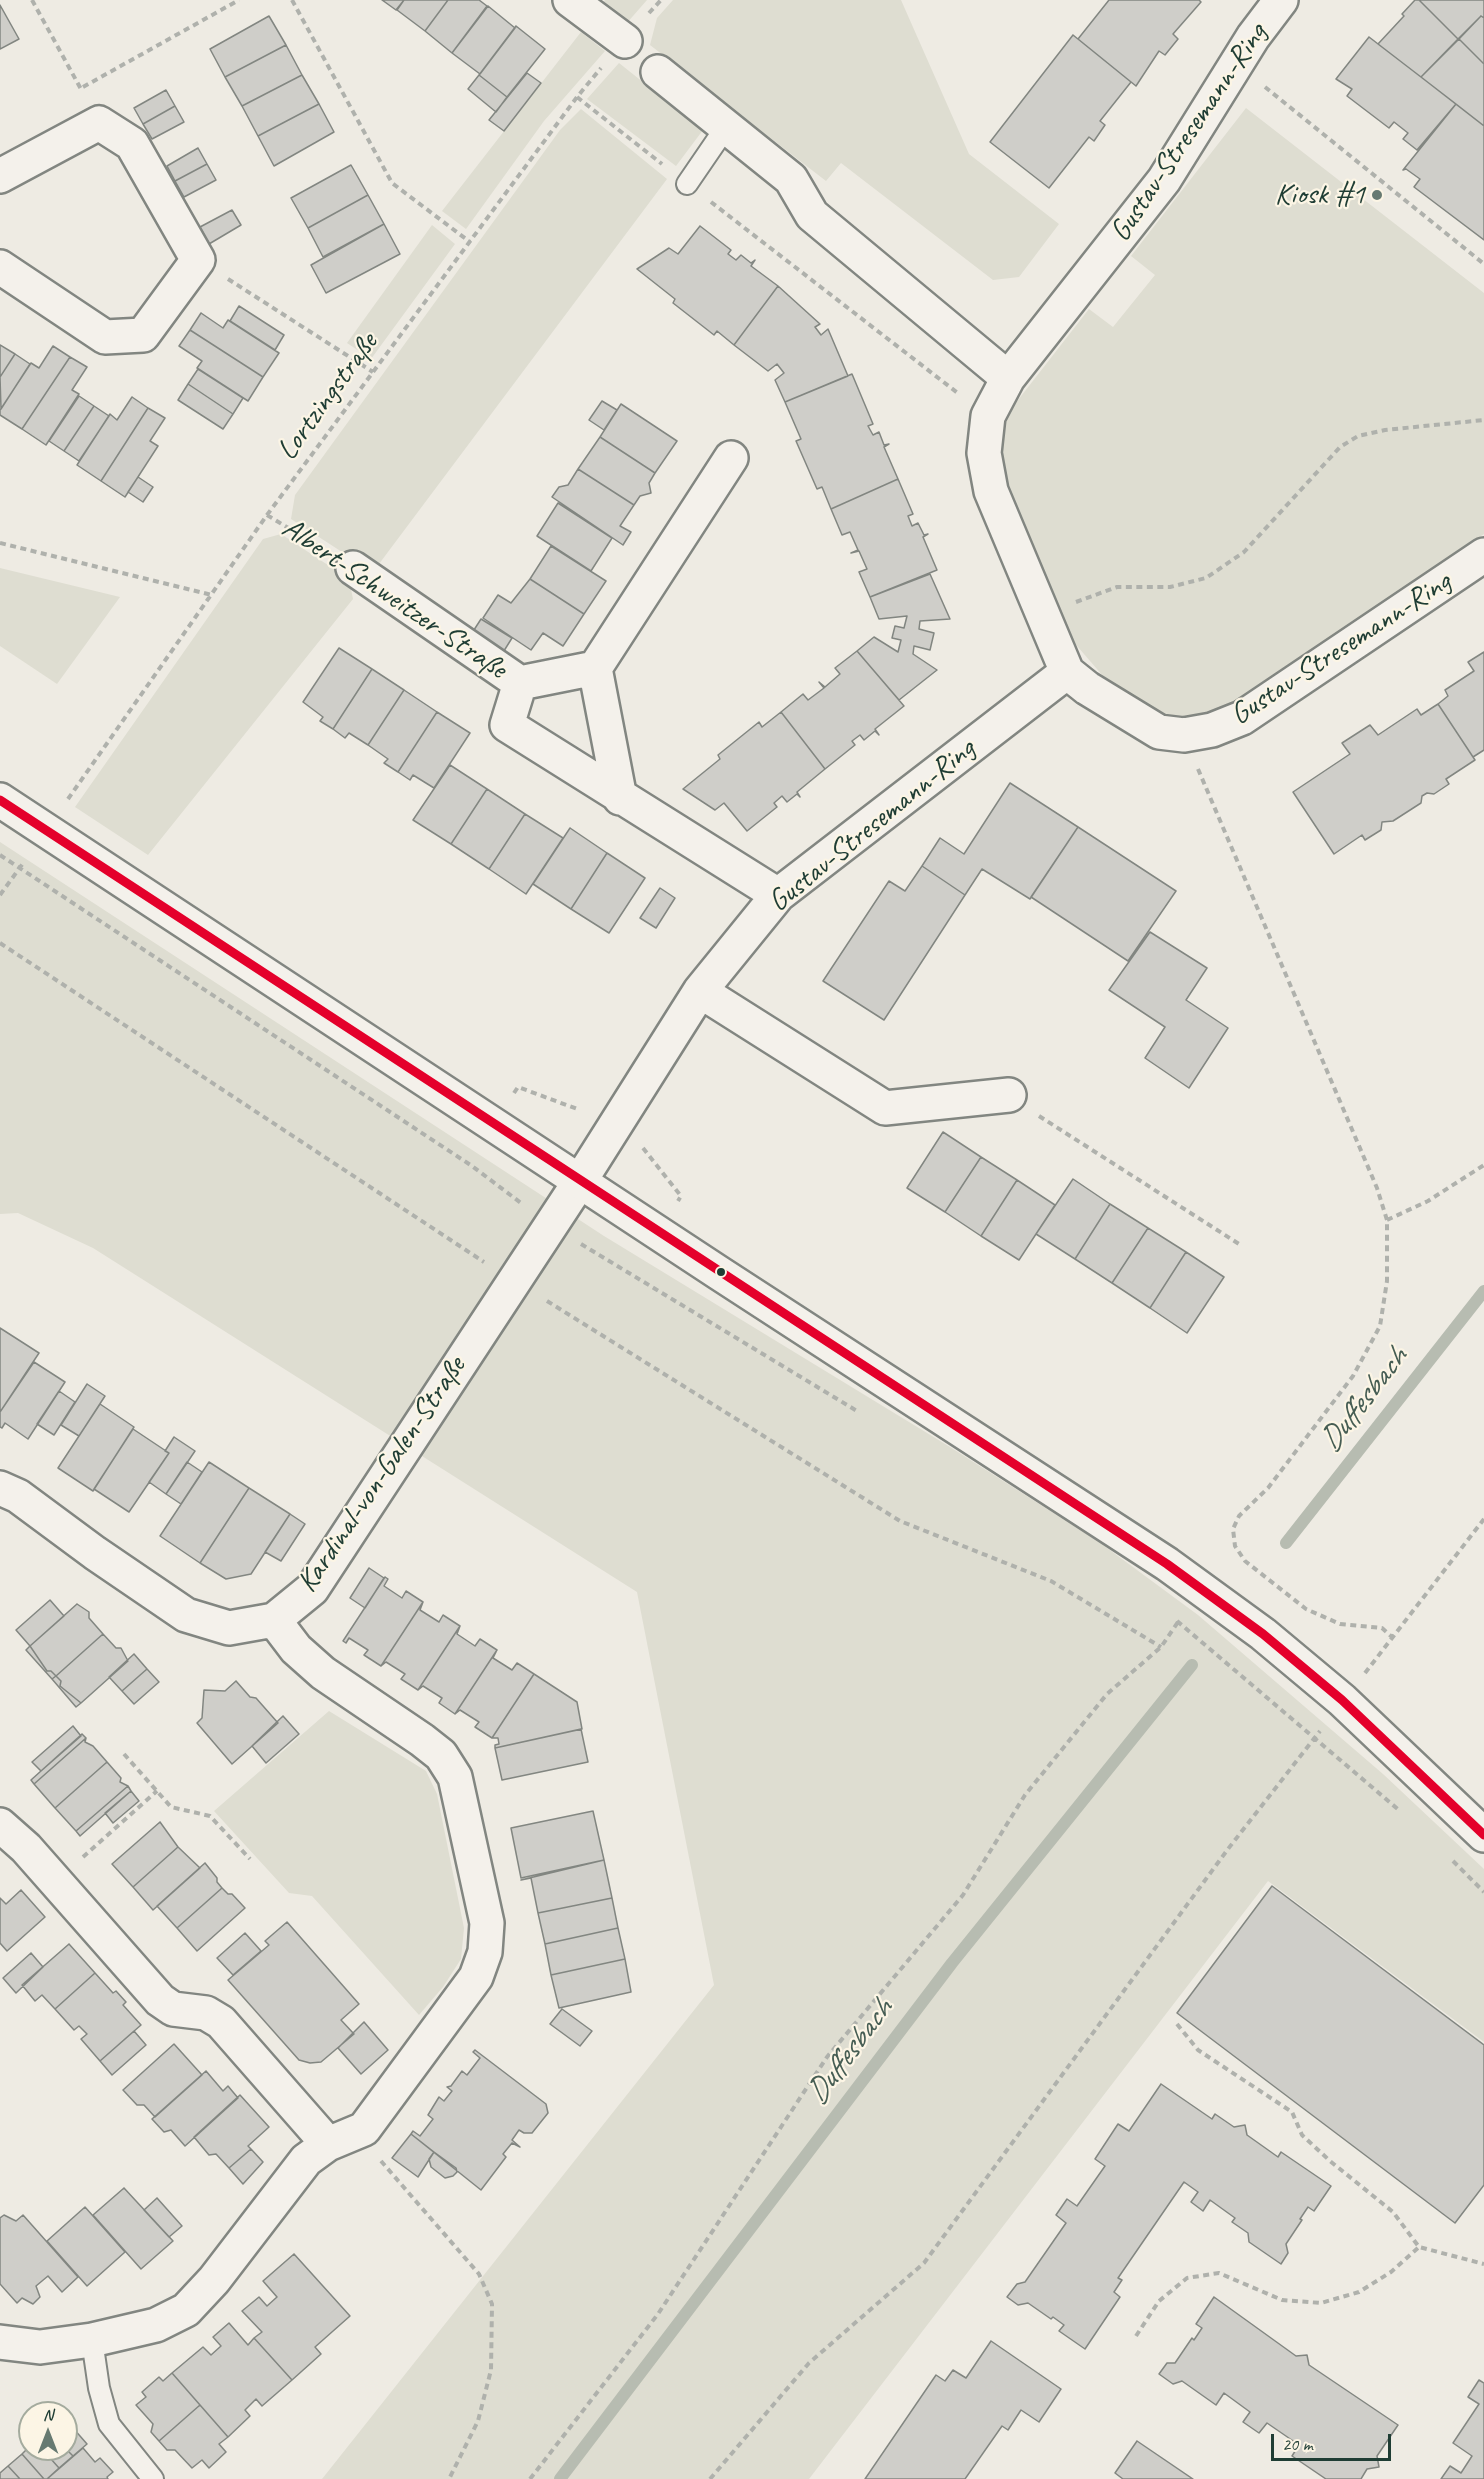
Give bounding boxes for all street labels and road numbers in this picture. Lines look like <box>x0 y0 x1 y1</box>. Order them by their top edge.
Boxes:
street label: Gustav-Stresemann-Ring <box>1103 17 1275 249</box>
street label: Lortzingstraße <box>270 326 386 468</box>
street label: Albert-Schweitzer-Straße <box>275 511 513 687</box>
street label: Gustav-Stresemann-Ring <box>1224 564 1458 734</box>
street label: Gustav-Stresemann-Ring <box>762 732 982 920</box>
street label: Kardinal-von-Galen-Straße <box>290 1351 474 1599</box>

